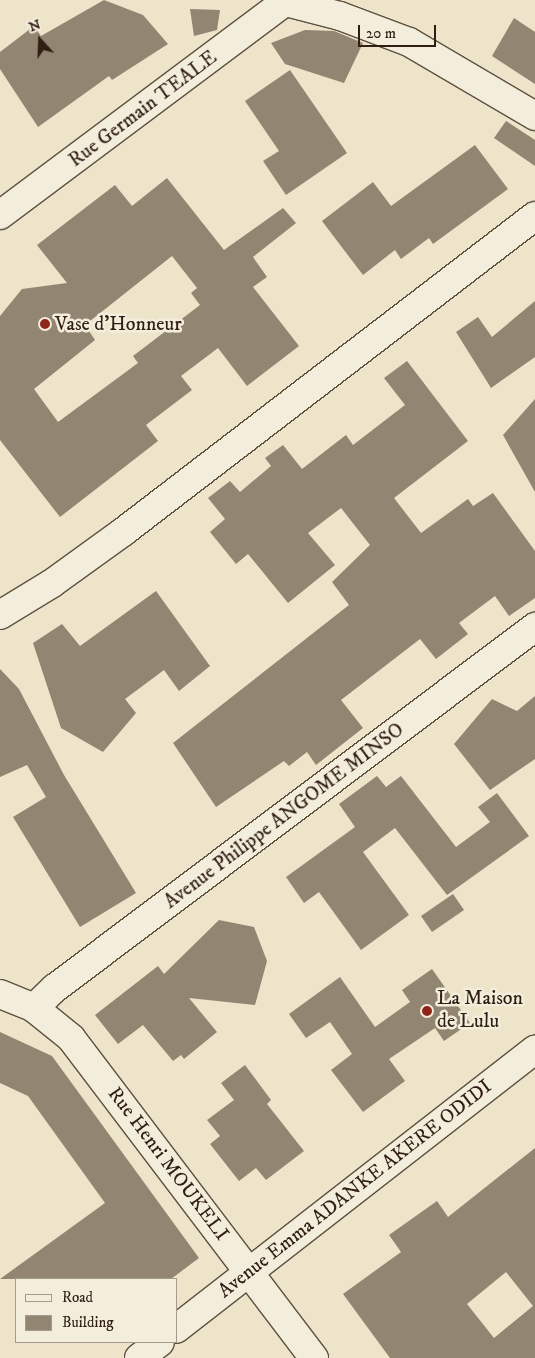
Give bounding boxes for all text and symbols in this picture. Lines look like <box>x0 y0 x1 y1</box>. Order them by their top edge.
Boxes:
north arrow <box>15 15 65 65</box>
text: N <box>26 15 43 36</box>
scale bar <box>360 15 438 47</box>
text: 20 m <box>366 24 396 43</box>
street label: Rue Germain TEALE <box>64 45 222 173</box>
place label: Vase d'Honneur <box>55 312 182 336</box>
marker: Vase d'Honneur <box>39 318 51 330</box>
street label: Avenue Philippe ANGOME MINSO <box>159 718 409 914</box>
place label: La Maison de Lulu <box>437 987 523 1034</box>
marker: La Maison de Lulu <box>421 1005 433 1017</box>
street label: Avenue Emma ADANKE AKERE ODIDI <box>213 1075 497 1303</box>
street label: Rue Henri MOUKELI <box>102 1082 234 1246</box>
legend <box>15 1278 178 1343</box>
text: Road <box>62 1288 93 1307</box>
text: Building <box>62 1313 114 1332</box>

